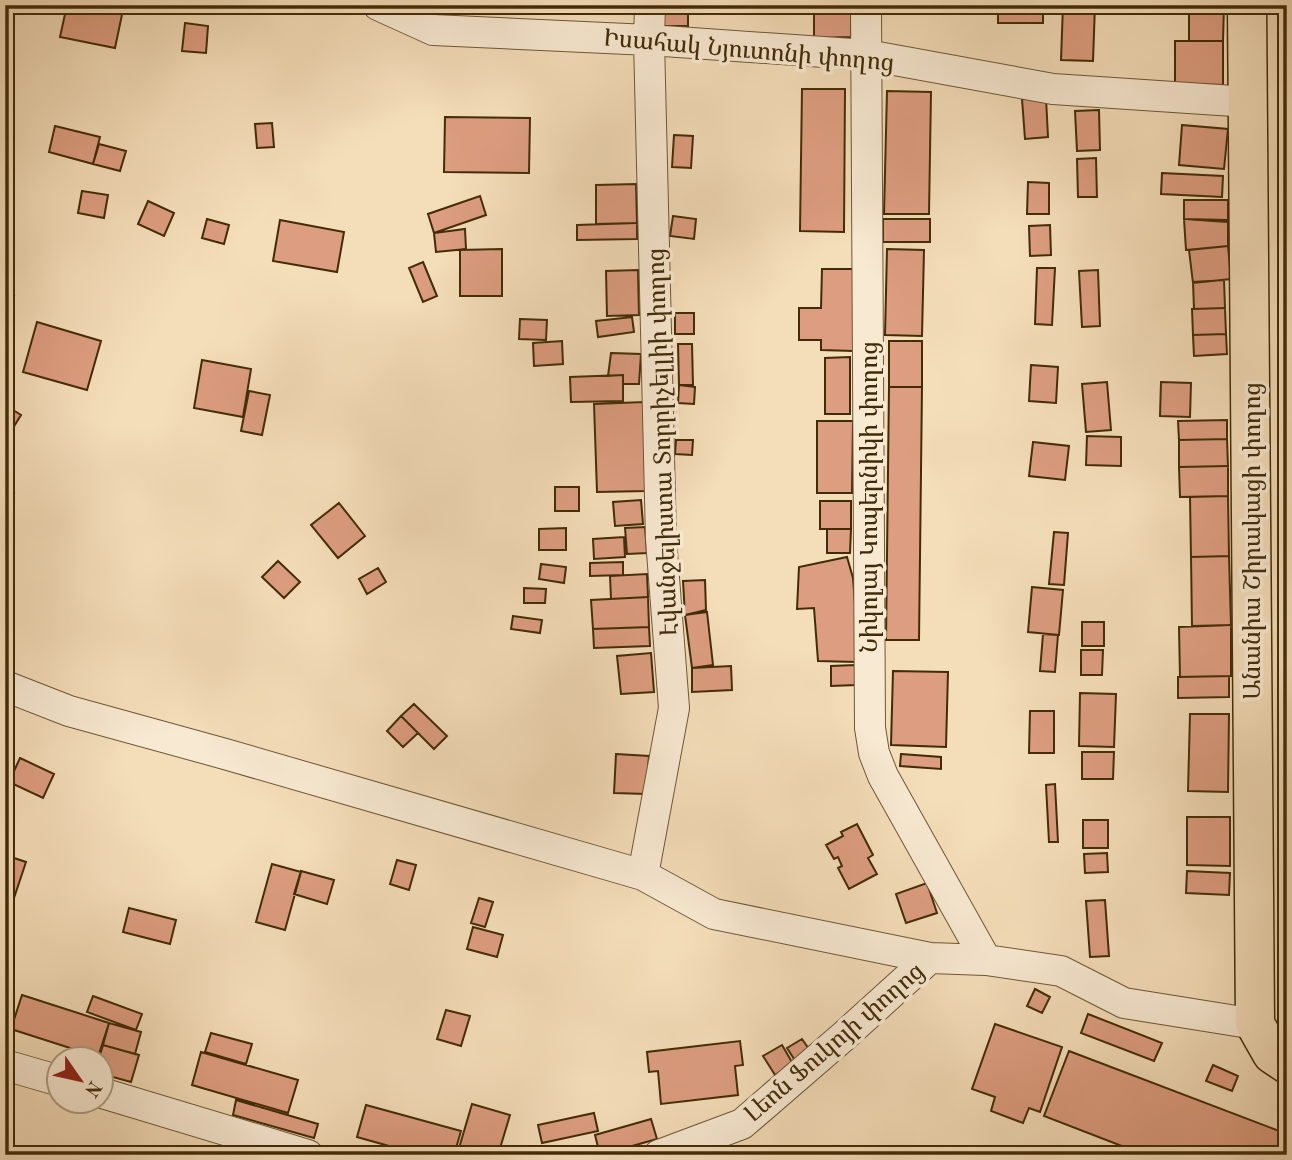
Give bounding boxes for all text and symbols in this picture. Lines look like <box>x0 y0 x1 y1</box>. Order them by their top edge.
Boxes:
street label: Իսահակ Նյուտոնի փողոց <box>603 27 895 77</box>
street label: Էվանջելիստա Տորրիչելլիի փողոց <box>645 247 683 636</box>
street label: Նիկոլայ Կոպերնիկի փողոց <box>859 341 883 653</box>
street label: Անանիա Շիրակացի փողոց <box>1242 382 1266 700</box>
street label: Լեոն Ֆուկոյի փողոց <box>741 960 929 1127</box>
north arrow <box>46 1044 116 1114</box>
text: N <box>80 1077 104 1100</box>

